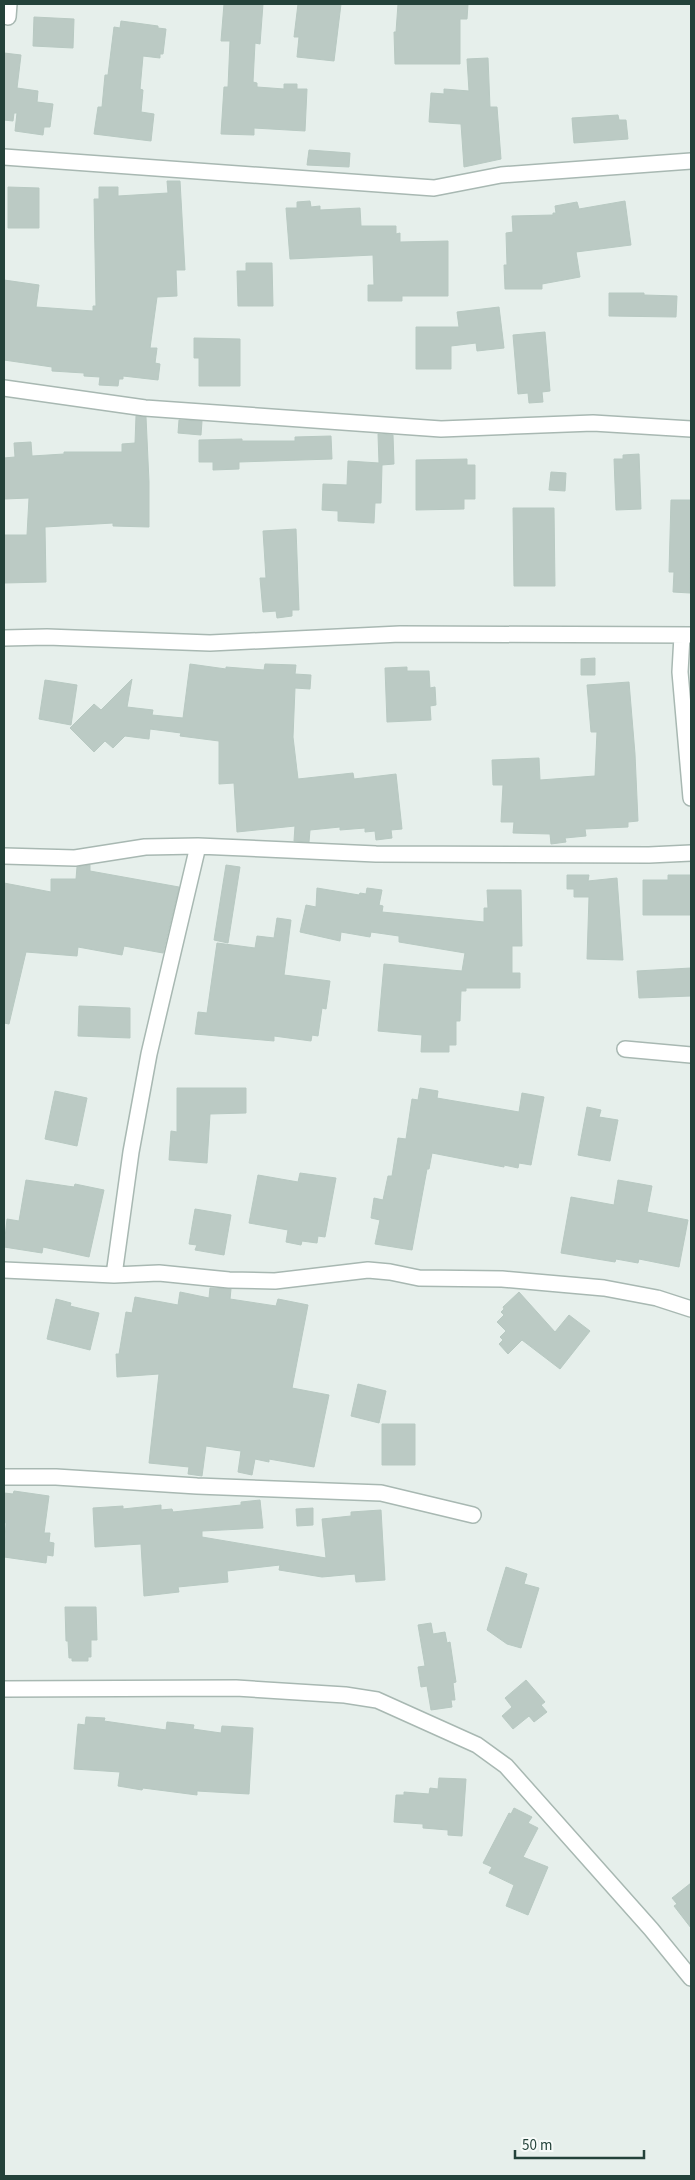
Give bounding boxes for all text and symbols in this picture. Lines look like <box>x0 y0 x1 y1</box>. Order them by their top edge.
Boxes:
scale bar <box>515 2128 644 2160</box>
text: 50 m <box>522 2135 552 2156</box>

